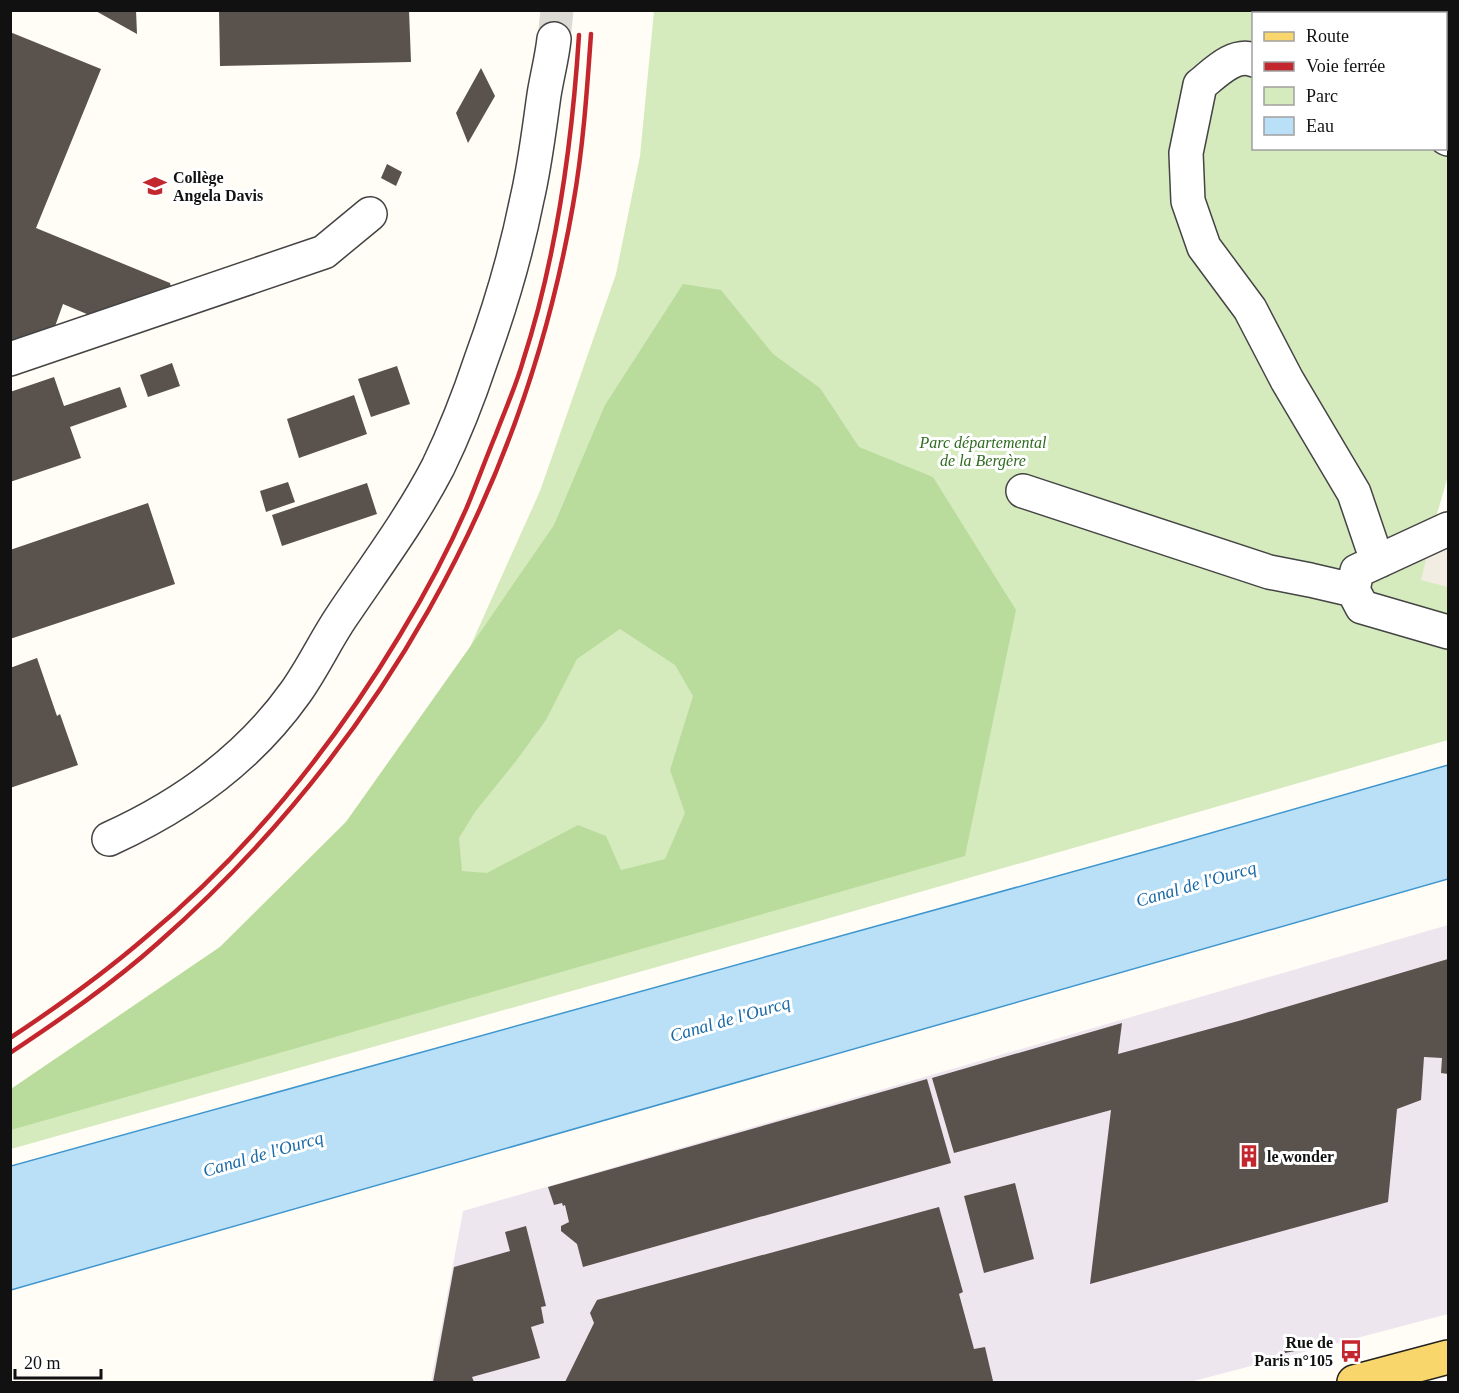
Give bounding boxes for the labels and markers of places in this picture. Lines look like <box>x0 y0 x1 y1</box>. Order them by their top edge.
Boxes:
place label: Collège Angela Davis <box>173 169 263 205</box>
school or university icon: Collège Angela Davis <box>142 173 168 199</box>
building icon: le wonder <box>1236 1143 1262 1169</box>
place label: le wonder <box>1267 1148 1334 1165</box>
place label: Rue de Paris n°105 <box>1254 1334 1333 1369</box>
bus stop icon: Rue de Paris n°105 <box>1338 1338 1364 1364</box>

